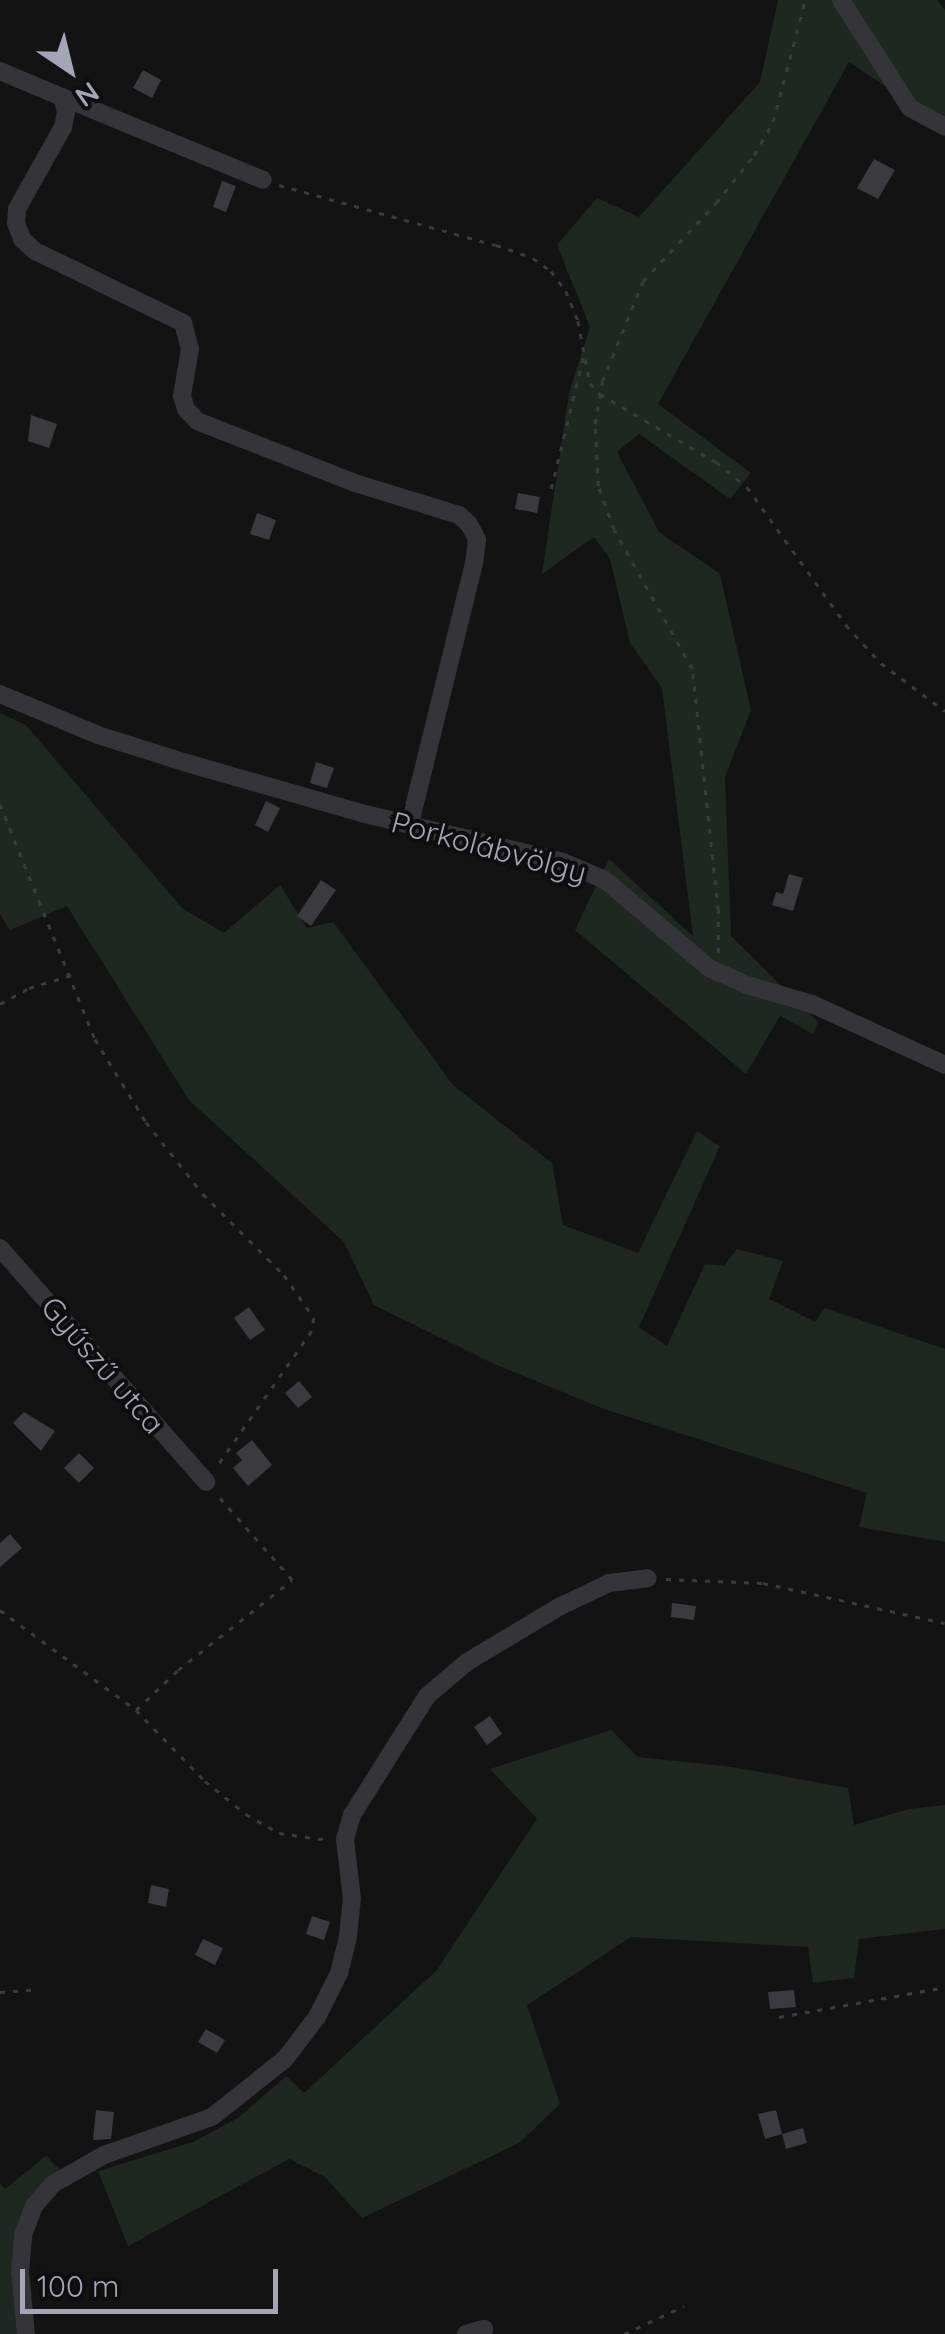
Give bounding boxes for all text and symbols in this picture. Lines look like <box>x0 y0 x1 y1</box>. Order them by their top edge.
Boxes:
north arrow <box>20 20 120 120</box>
text: N <box>69 75 106 115</box>
street label: Porkolábvölgy <box>388 804 590 890</box>
street label: Gyűszű utca <box>34 1289 172 1441</box>
scale bar <box>25 2249 282 2311</box>
text: 100 m <box>37 2267 119 2305</box>

